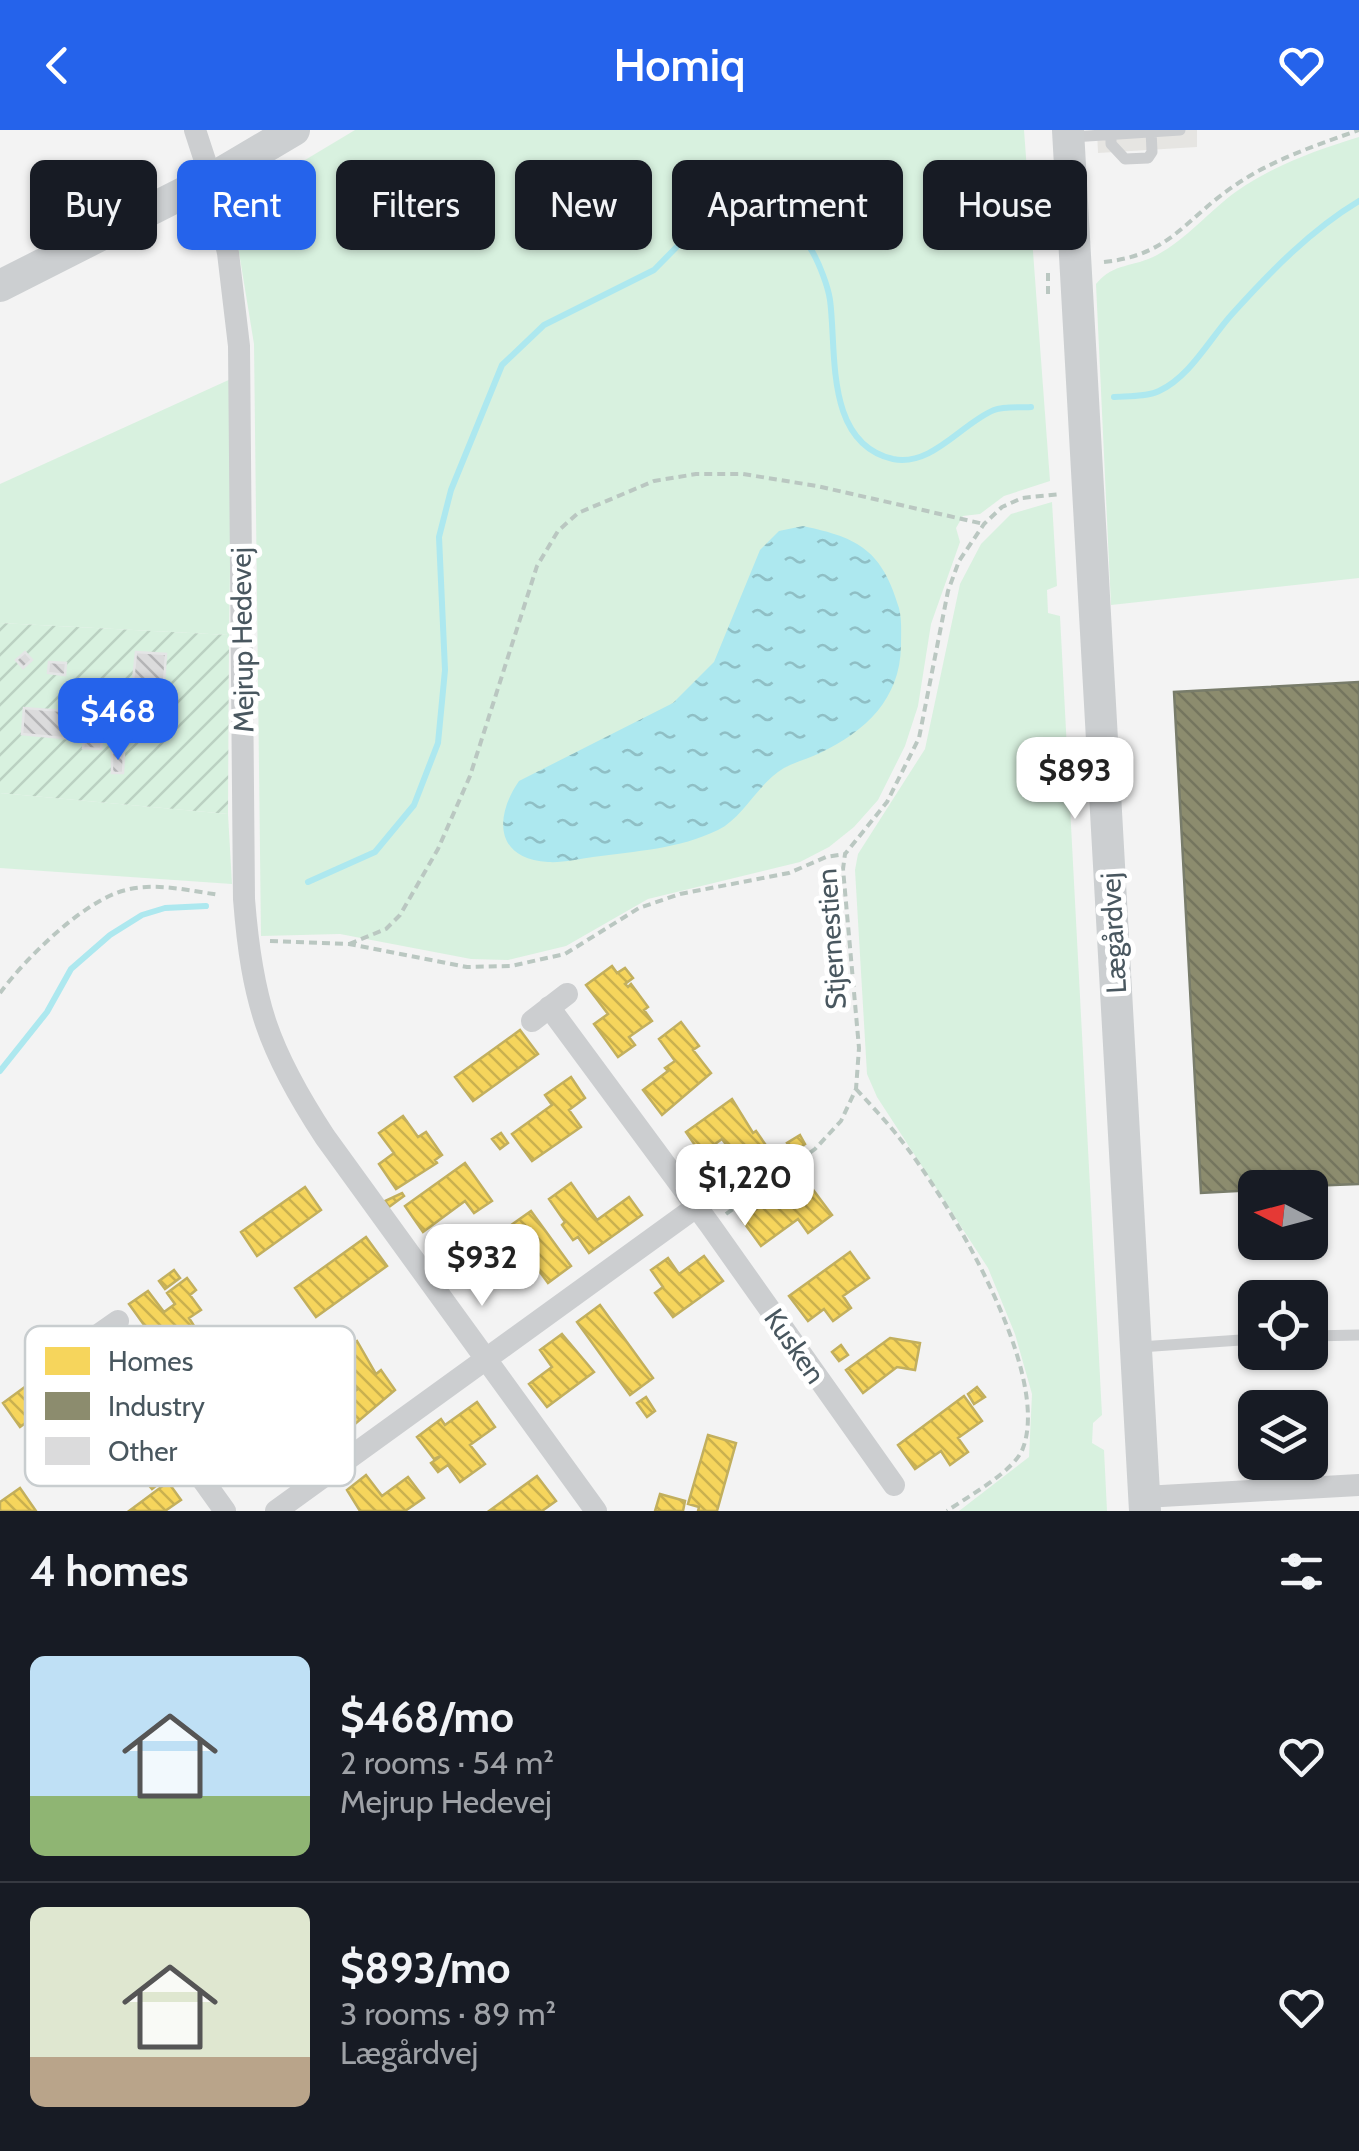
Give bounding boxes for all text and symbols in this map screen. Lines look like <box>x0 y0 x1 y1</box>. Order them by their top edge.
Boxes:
icon: back <box>30 38 85 93</box>
text: Homiq <box>613 38 746 92</box>
icon: heart <box>1274 38 1329 93</box>
chip: Buy <box>30 160 157 250</box>
chip: Rent <box>177 160 316 250</box>
chip: Filters <box>336 160 495 250</box>
chip: New <box>515 160 652 250</box>
chip: Apartment <box>672 160 903 250</box>
chip: House <box>923 160 1087 250</box>
street label: Mejrup Hedevej <box>223 547 261 733</box>
pin: $468 <box>59 678 177 763</box>
text: $468 <box>80 691 156 730</box>
pin: $893 <box>1016 737 1134 822</box>
text: $893 <box>1038 750 1112 789</box>
street label: Stjernestien <box>809 867 853 1011</box>
street label: Lægårdvej <box>1093 872 1133 994</box>
pin: $1,220 <box>664 1144 826 1229</box>
text: $1,220 <box>698 1157 792 1196</box>
north arrow <box>1238 1170 1328 1260</box>
map controls <box>1238 1170 1328 1480</box>
pin: $932 <box>423 1224 541 1309</box>
text: $932 <box>447 1237 517 1276</box>
button: locate <box>1238 1280 1328 1370</box>
street label: Kusken <box>757 1302 833 1390</box>
legend <box>25 1326 355 1486</box>
text: Homes <box>108 1344 193 1378</box>
text: Industry <box>108 1389 205 1423</box>
button: layers <box>1238 1390 1328 1480</box>
text: Other <box>108 1434 178 1468</box>
icon: filters <box>1274 1544 1329 1599</box>
text: 4 homes <box>30 1545 189 1597</box>
text: $468/mo <box>340 1691 514 1743</box>
icon: home <box>110 1696 230 1816</box>
icon: heart <box>1274 1729 1329 1784</box>
text: 2 rooms · 54 m² <box>340 1743 554 1782</box>
text: Mejrup Hedevej <box>340 1782 552 1821</box>
text: $893/mo <box>340 1942 510 1994</box>
icon: home <box>110 1947 230 2067</box>
icon: heart <box>1274 1980 1329 2035</box>
text: 3 rooms · 89 m² <box>340 1994 556 2033</box>
text: Lægårdvej <box>340 2033 478 2072</box>

